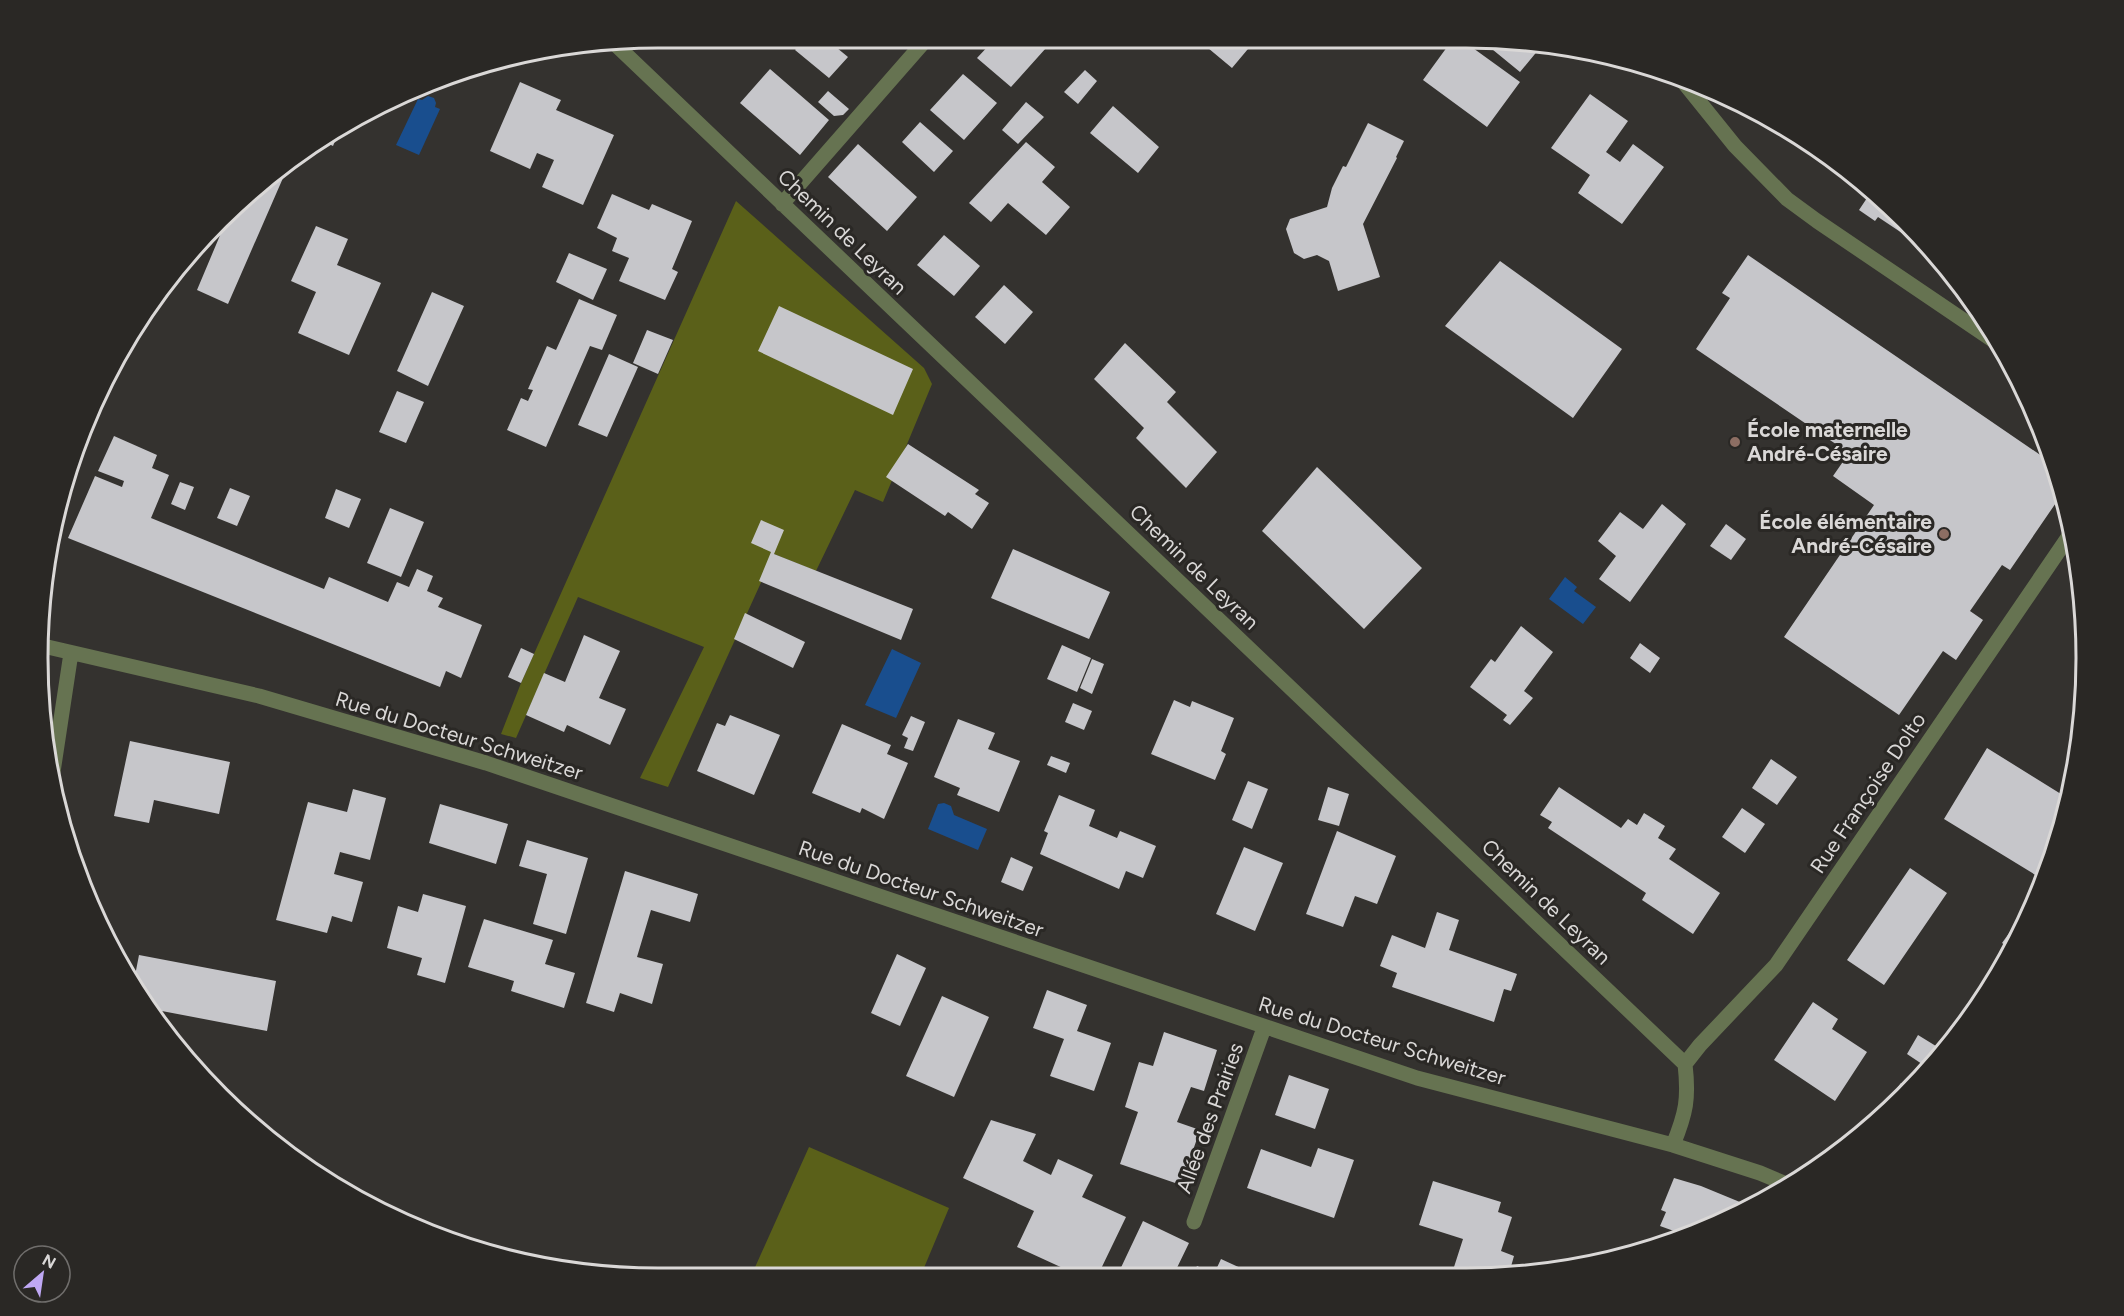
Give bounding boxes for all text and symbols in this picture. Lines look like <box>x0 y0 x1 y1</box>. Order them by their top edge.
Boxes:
street label: Chemin de Leyran <box>773 164 912 300</box>
place label: École maternelle André-Césaire <box>1747 417 1908 466</box>
marker: École maternelle André-Césaire <box>1728 435 1742 449</box>
street label: Chemin de Leyran <box>1125 499 1264 635</box>
place label: École élémentaire André-Césaire <box>1759 509 1932 558</box>
marker: École élémentaire André-Césaire <box>1937 527 1951 541</box>
street label: Rue du Docteur Schweitzer <box>332 686 586 785</box>
street label: Rue Françoise Dolto <box>1805 708 1931 878</box>
street label: Chemin de Leyran <box>1477 834 1616 970</box>
street label: Rue du Docteur Schweitzer <box>795 835 1047 942</box>
street label: Rue du Docteur Schweitzer <box>1255 991 1509 1090</box>
street label: Allée des Prairies <box>1171 1039 1248 1196</box>
north arrow <box>12 1244 72 1304</box>
text: N <box>39 1250 59 1273</box>

